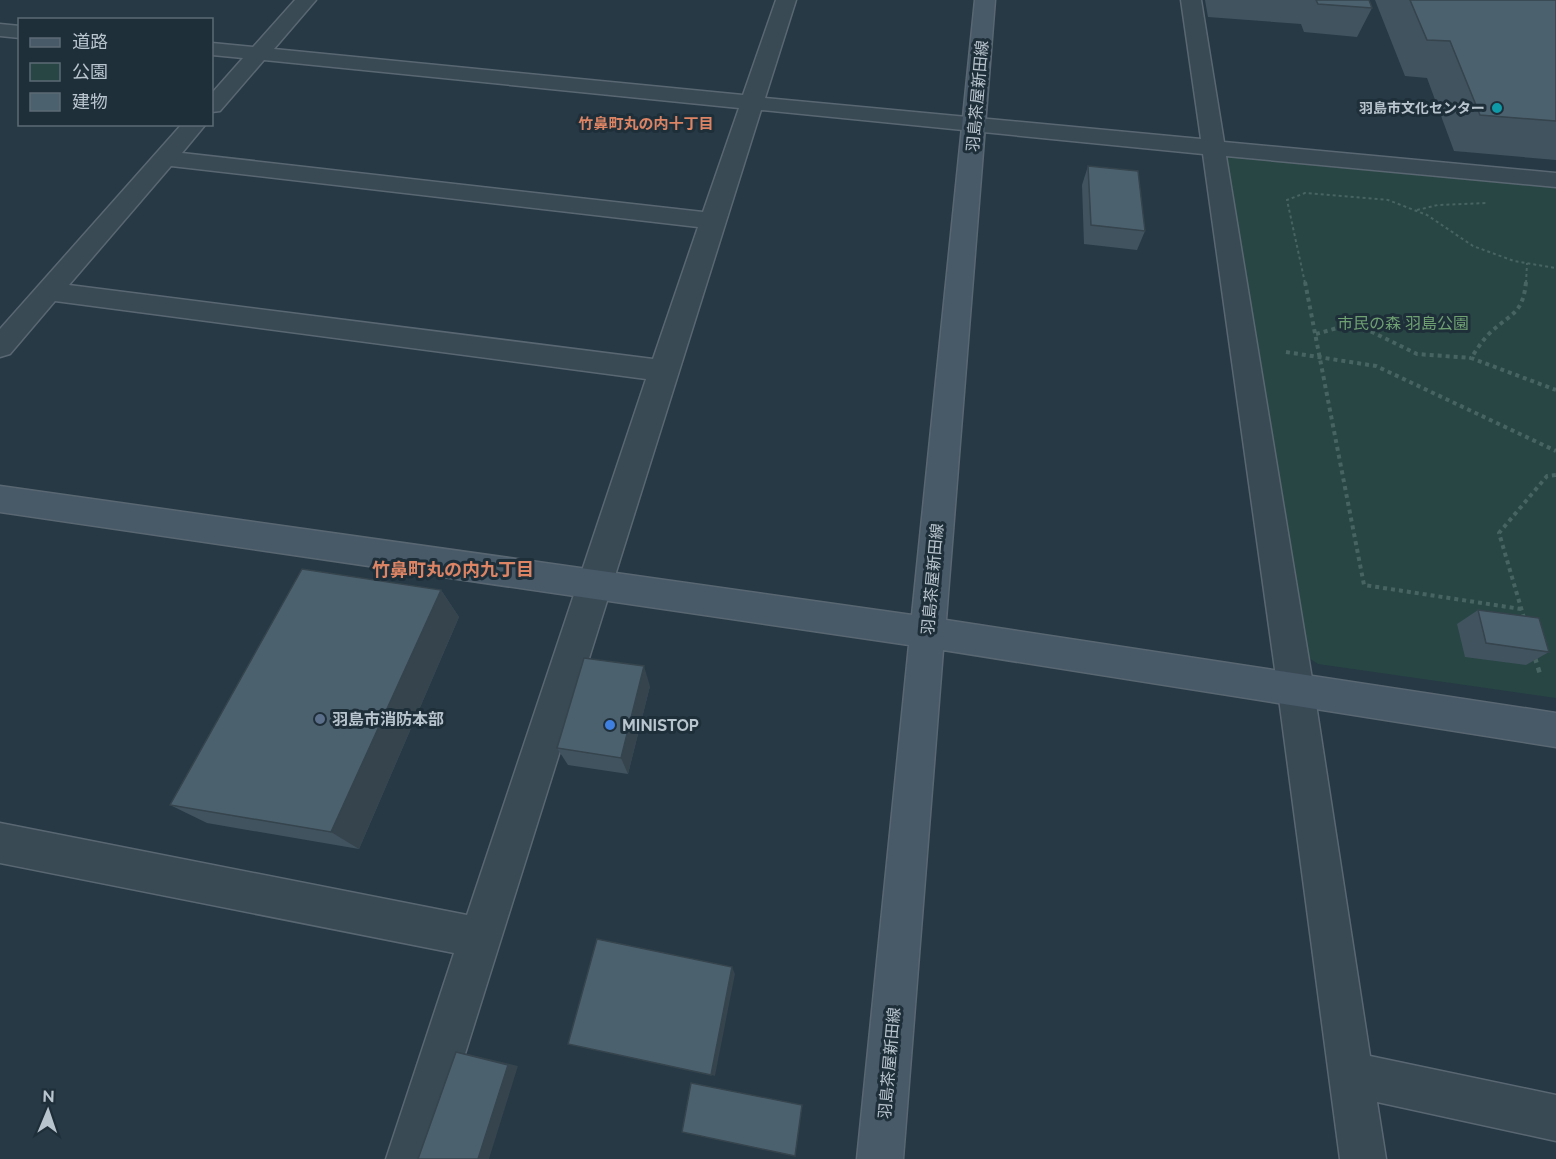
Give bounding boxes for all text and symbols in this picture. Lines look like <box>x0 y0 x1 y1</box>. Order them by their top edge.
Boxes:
legend <box>18 18 213 126</box>
text: 道路 <box>72 31 108 52</box>
street label: 羽島茶屋新田線 <box>963 39 992 153</box>
text: 公園 <box>72 61 108 82</box>
text: 建物 <box>72 91 108 112</box>
place label: 羽島市文化センター <box>1359 100 1485 116</box>
marker: 羽島市文化センター <box>1490 101 1504 115</box>
district label: 竹鼻町丸の内十丁目 <box>578 115 714 133</box>
park label: 市民の森 羽島公園 <box>1337 314 1469 333</box>
street label: 羽島茶屋新田線 <box>918 522 947 636</box>
district label: 竹鼻町丸の内九丁目 <box>372 559 534 580</box>
place label: 羽島市消防本部 <box>332 710 444 729</box>
marker: 羽島市消防本部 <box>313 712 327 726</box>
place label: MINISTOP <box>622 716 699 735</box>
marker: MINISTOP <box>603 718 617 732</box>
street label: 羽島茶屋新田線 <box>875 1006 904 1120</box>
north arrow <box>18 1081 78 1141</box>
text: N <box>42 1087 55 1106</box>

